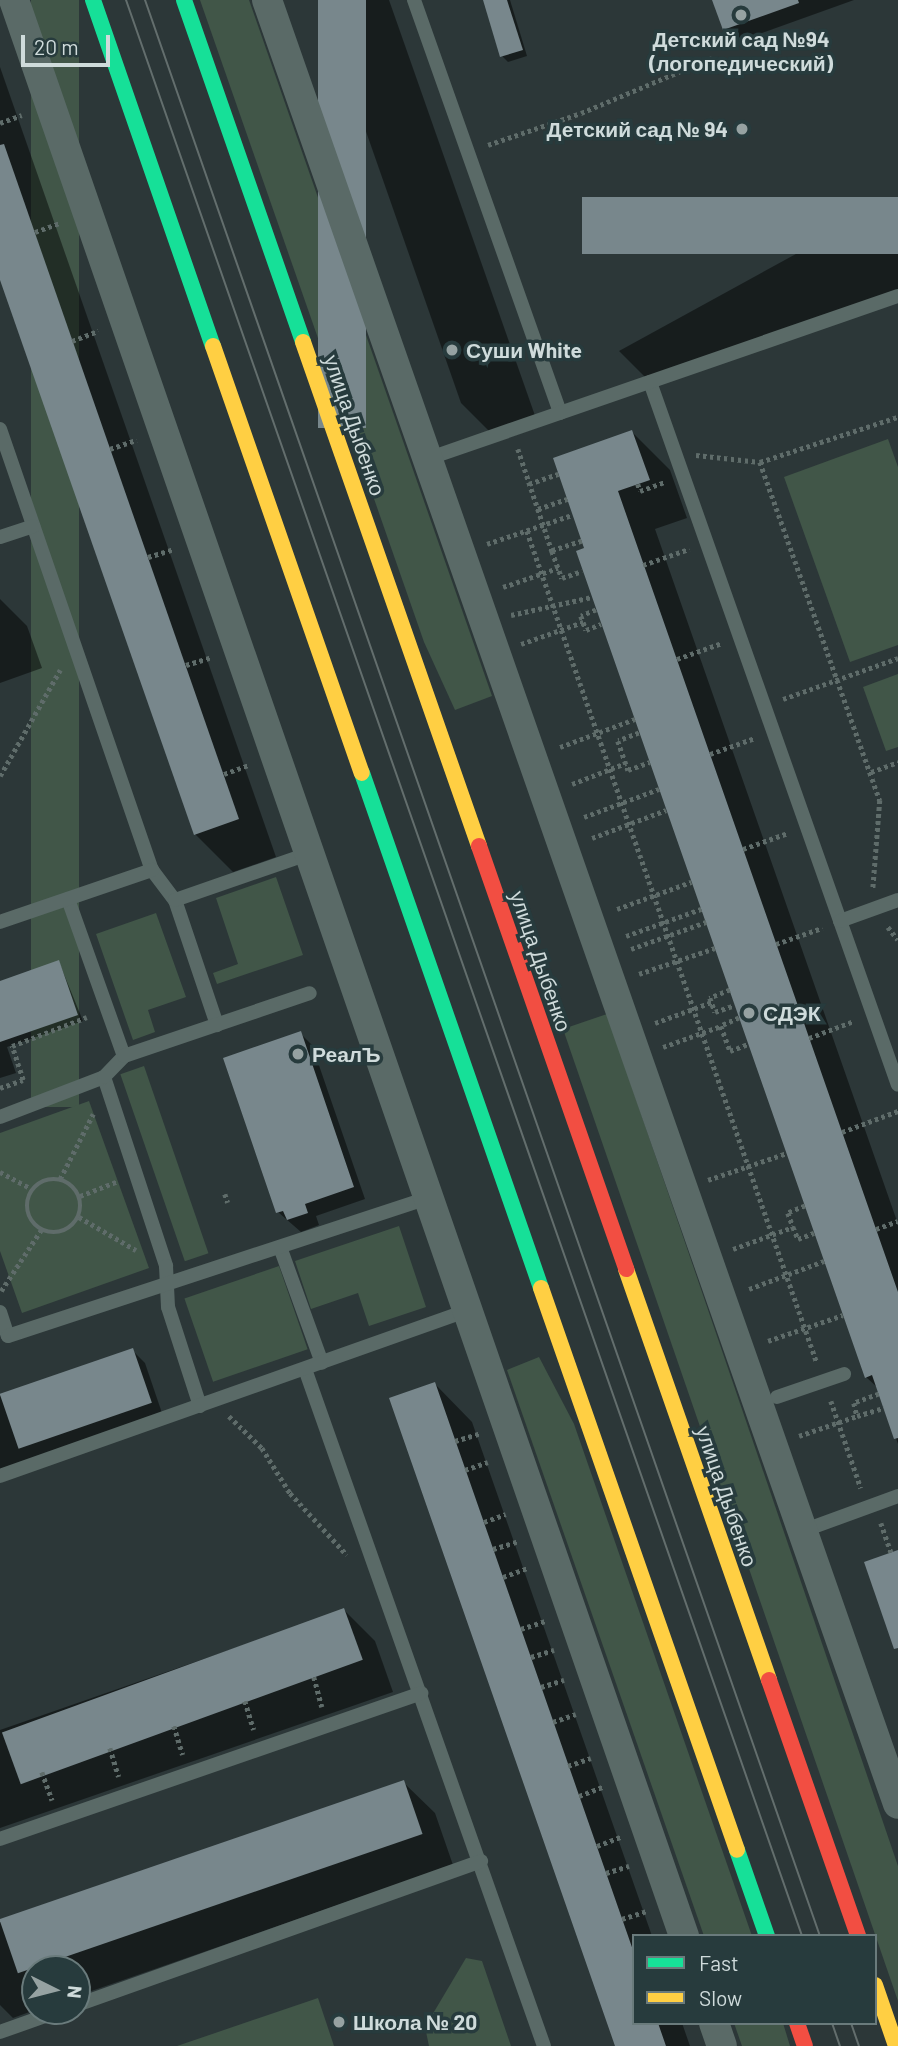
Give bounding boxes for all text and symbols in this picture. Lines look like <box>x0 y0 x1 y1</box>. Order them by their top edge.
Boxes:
marker: Детский сад №94 (логопедический) <box>733 7 749 23</box>
scale bar <box>24 21 114 65</box>
place label: Детский сад №94 (логопедический) <box>649 26 833 76</box>
text: 20 m <box>34 34 79 59</box>
place label: Детский сад № 94 <box>547 116 728 142</box>
marker: Детский сад № 94 <box>734 121 750 137</box>
place label: Суши White <box>466 337 582 363</box>
marker: Суши White <box>444 342 460 358</box>
street label: улица Дыбенко <box>319 351 391 499</box>
street label: улица Дыбенко <box>505 887 577 1035</box>
place label: СДЭК <box>763 1000 821 1026</box>
marker: СДЭК <box>741 1005 757 1021</box>
place label: РеалЪ <box>312 1041 380 1067</box>
marker: РеалЪ <box>290 1046 306 1062</box>
street label: улица Дыбенко <box>691 1422 763 1570</box>
legend <box>632 1934 877 2025</box>
text: Fast <box>699 1950 739 1975</box>
north arrow <box>21 1955 91 2025</box>
text: N <box>63 1985 87 2000</box>
text: Slow <box>699 1985 742 2010</box>
place label: Школа № 20 <box>353 2009 477 2035</box>
marker: Школа № 20 <box>331 2014 347 2030</box>

